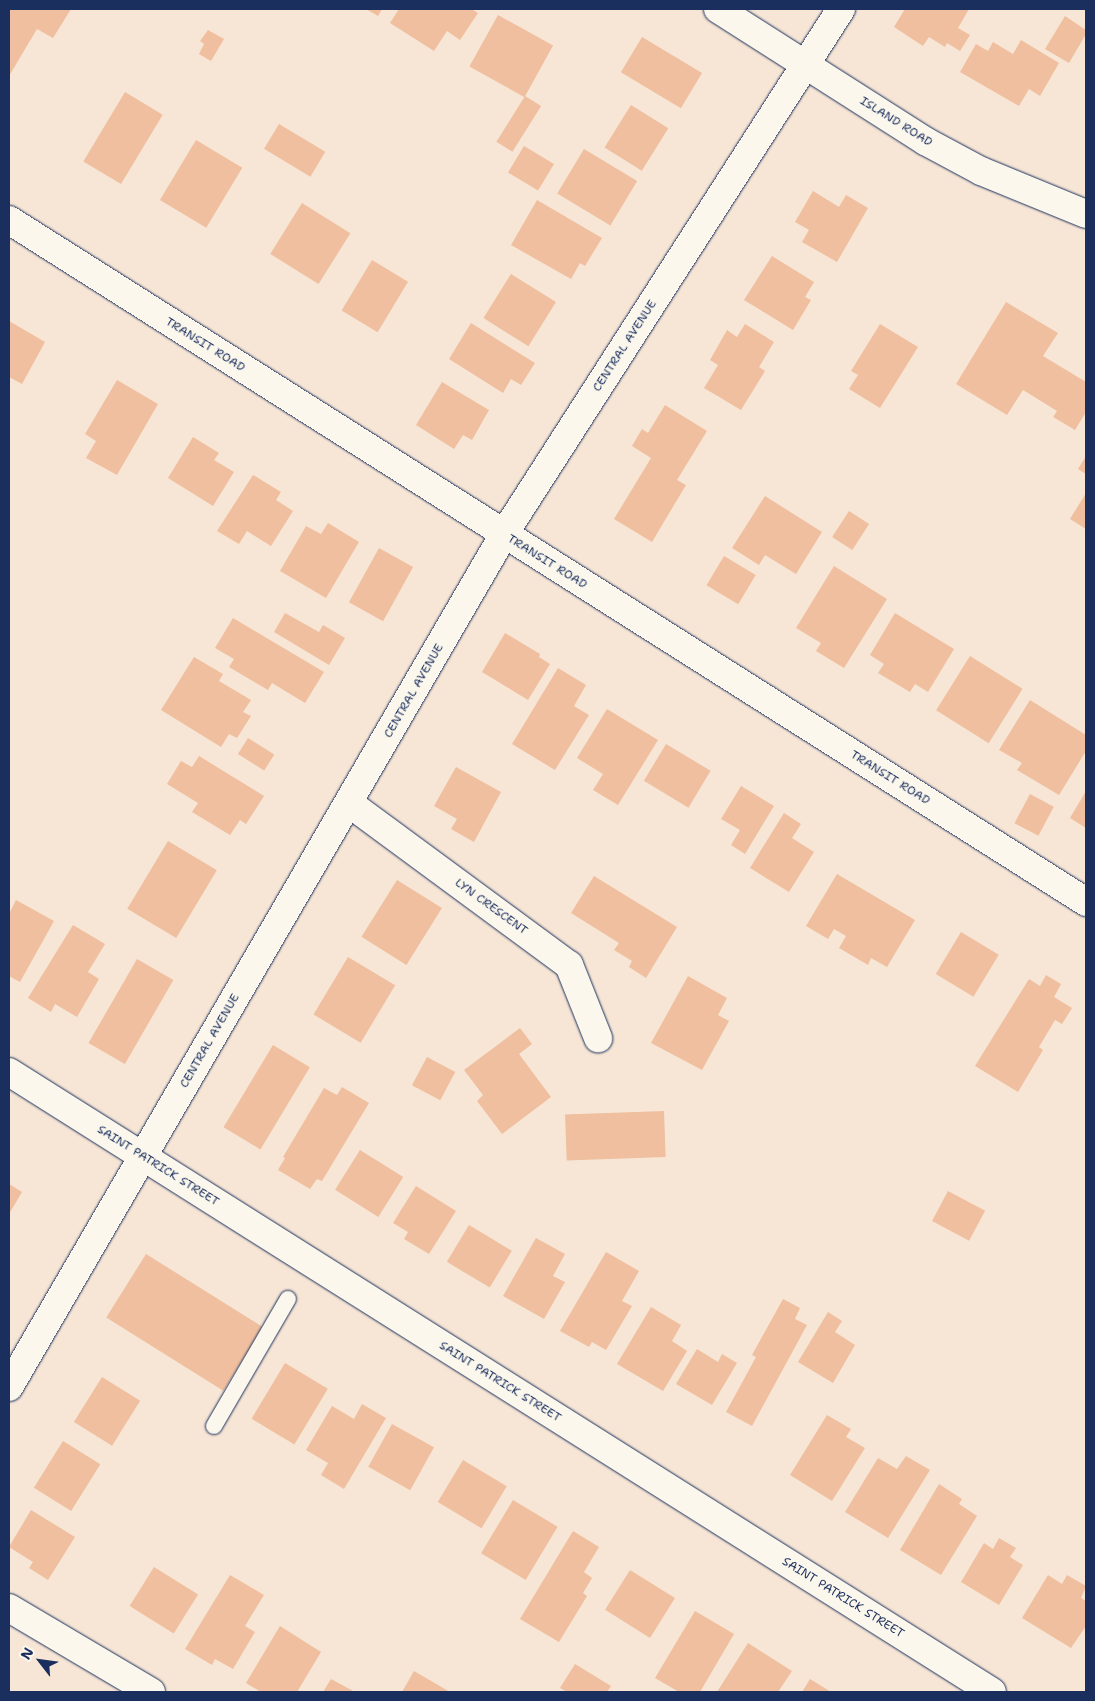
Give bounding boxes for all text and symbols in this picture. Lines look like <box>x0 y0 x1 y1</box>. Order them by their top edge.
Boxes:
street label: ISLAND ROAD <box>857 94 935 150</box>
street label: CENTRAL AVENUE <box>590 297 660 395</box>
street label: TRANSIT ROAD <box>163 315 247 375</box>
street label: TRANSIT ROAD <box>505 532 589 592</box>
street label: CENTRAL AVENUE <box>381 641 447 741</box>
street label: TRANSIT ROAD <box>848 748 932 808</box>
street label: LYN CRESCENT <box>452 876 530 938</box>
street label: CENTRAL AVENUE <box>177 991 243 1091</box>
street label: SAINT PATRICK STREET <box>94 1123 222 1209</box>
street label: SAINT PATRICK STREET <box>436 1339 564 1425</box>
street label: SAINT PATRICK STREET <box>779 1555 907 1641</box>
north arrow <box>15 1636 65 1686</box>
text: N <box>16 1644 38 1663</box>

